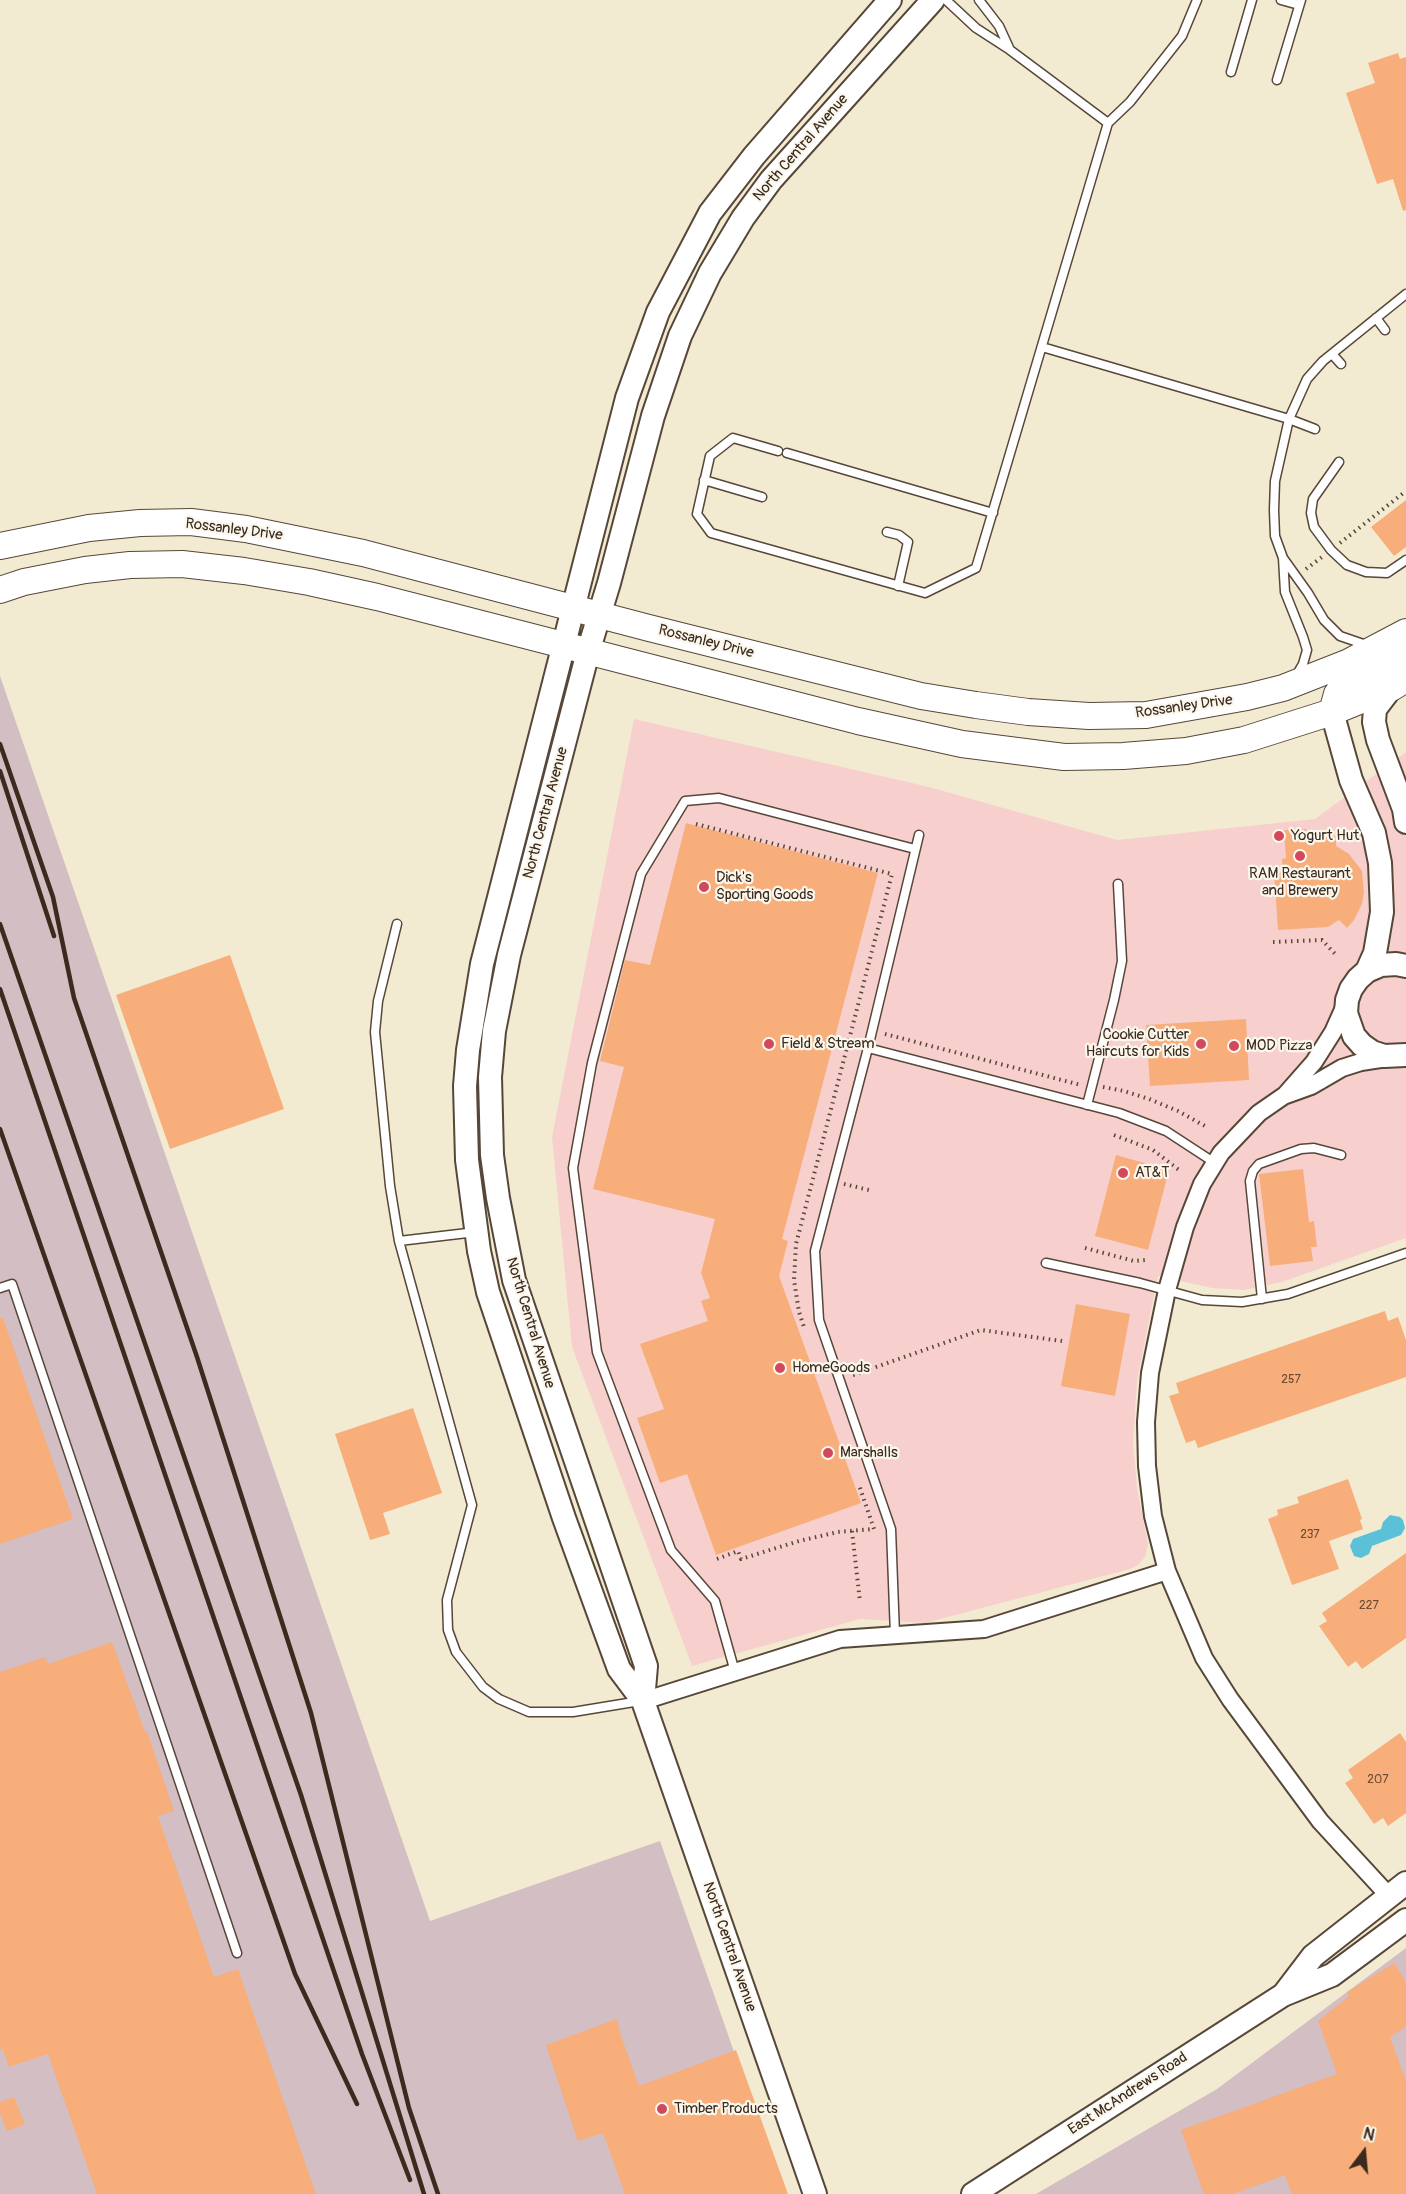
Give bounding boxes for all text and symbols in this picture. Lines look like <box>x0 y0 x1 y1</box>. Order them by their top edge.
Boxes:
street label: North Central Avenue <box>750 91 852 205</box>
street label: Rossanley Drive <box>184 515 284 545</box>
street label: Rossanley Drive <box>656 621 756 663</box>
street label: Rossanley Drive <box>1134 691 1234 723</box>
street label: North Central Avenue <box>520 745 572 881</box>
place label: Yogurt Hut <box>1291 827 1359 845</box>
marker: Yogurt Hut <box>1272 829 1286 843</box>
marker: RAM Restaurant and Brewery <box>1293 849 1307 863</box>
place label: RAM Restaurant and Brewery <box>1249 865 1351 900</box>
place label: Dick's Sporting Goods <box>716 869 813 904</box>
marker: Dick's Sporting Goods <box>697 880 711 894</box>
place label: Cookie Cutter Haircuts for Kids <box>1086 1026 1189 1061</box>
place label: Field & Stream <box>781 1035 874 1053</box>
marker: Field & Stream <box>762 1037 776 1051</box>
marker: Cookie Cutter Haircuts for Kids <box>1194 1037 1208 1051</box>
place label: MOD Pizza <box>1246 1037 1313 1055</box>
marker: MOD Pizza <box>1227 1039 1241 1053</box>
place label: AT&T <box>1135 1164 1170 1182</box>
marker: AT&T <box>1116 1166 1130 1180</box>
street label: North Central Avenue <box>502 1255 558 1391</box>
place label: HomeGoods <box>792 1359 870 1377</box>
marker: HomeGoods <box>773 1361 787 1375</box>
house number: 257 <box>1281 1373 1301 1387</box>
place label: Marshalls <box>840 1444 898 1462</box>
marker: Marshalls <box>821 1446 835 1460</box>
house number: 237 <box>1300 1528 1320 1542</box>
house number: 227 <box>1359 1599 1379 1613</box>
house number: 207 <box>1367 1773 1389 1787</box>
street label: North Central Avenue <box>698 1880 760 2014</box>
street label: East McAndrews Road <box>1065 2049 1191 2139</box>
place label: Timber Products <box>674 2100 778 2118</box>
marker: Timber Products <box>655 2102 669 2116</box>
north arrow <box>1334 2122 1394 2182</box>
text: N <box>1361 2124 1377 2146</box>

